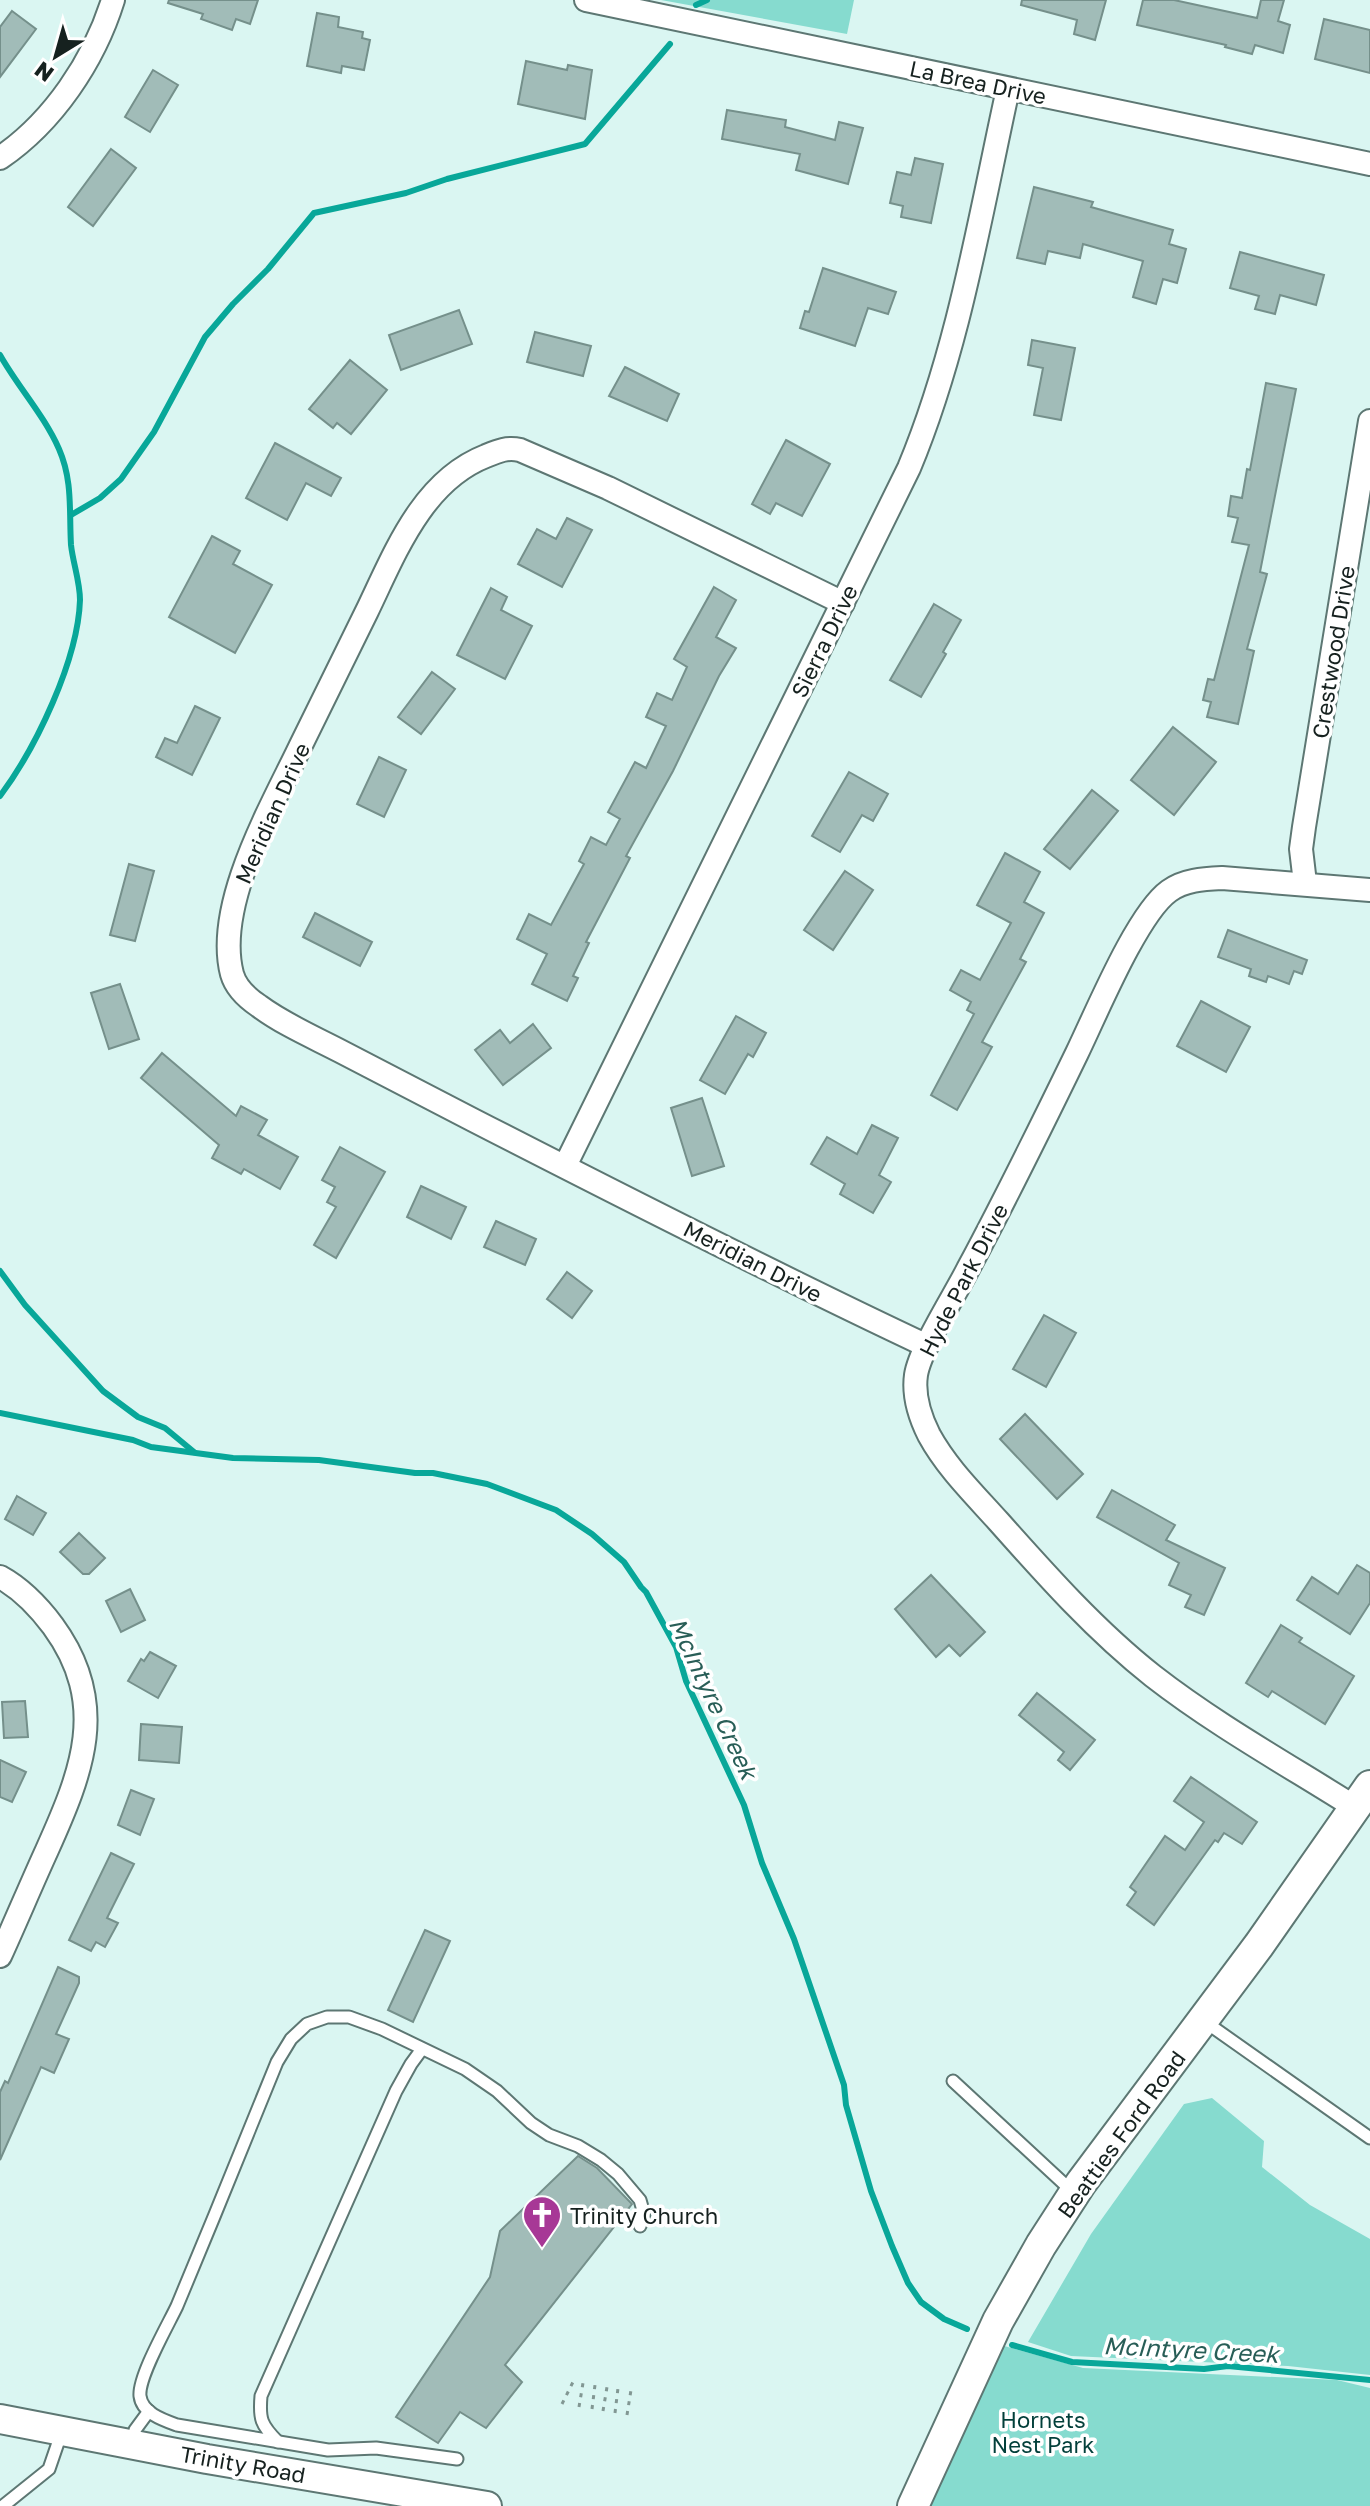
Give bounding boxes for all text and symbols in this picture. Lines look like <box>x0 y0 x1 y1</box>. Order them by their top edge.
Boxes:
north arrow <box>16 16 96 96</box>
street label: La Brea Drive <box>907 54 1049 110</box>
text: N <box>29 57 58 88</box>
street label: Crestwood Drive <box>1306 564 1360 740</box>
street label: Sierra Drive <box>785 580 863 702</box>
street label: Meridian Drive <box>229 738 315 888</box>
street label: Hyde Park Drive <box>913 1199 1013 1361</box>
street label: Meridian Drive <box>679 1215 827 1307</box>
water label: McIntyre Creek <box>663 1612 765 1786</box>
street label: Beatties Ford Road <box>1051 2045 1191 2223</box>
church icon: Trinity Church <box>521 2194 563 2249</box>
place label: Trinity Church <box>570 2202 718 2229</box>
water label: McIntyre Creek <box>1103 2330 1282 2369</box>
park label: Hornets Nest Park <box>991 2406 1095 2458</box>
street label: Trinity Road <box>178 2440 308 2488</box>

